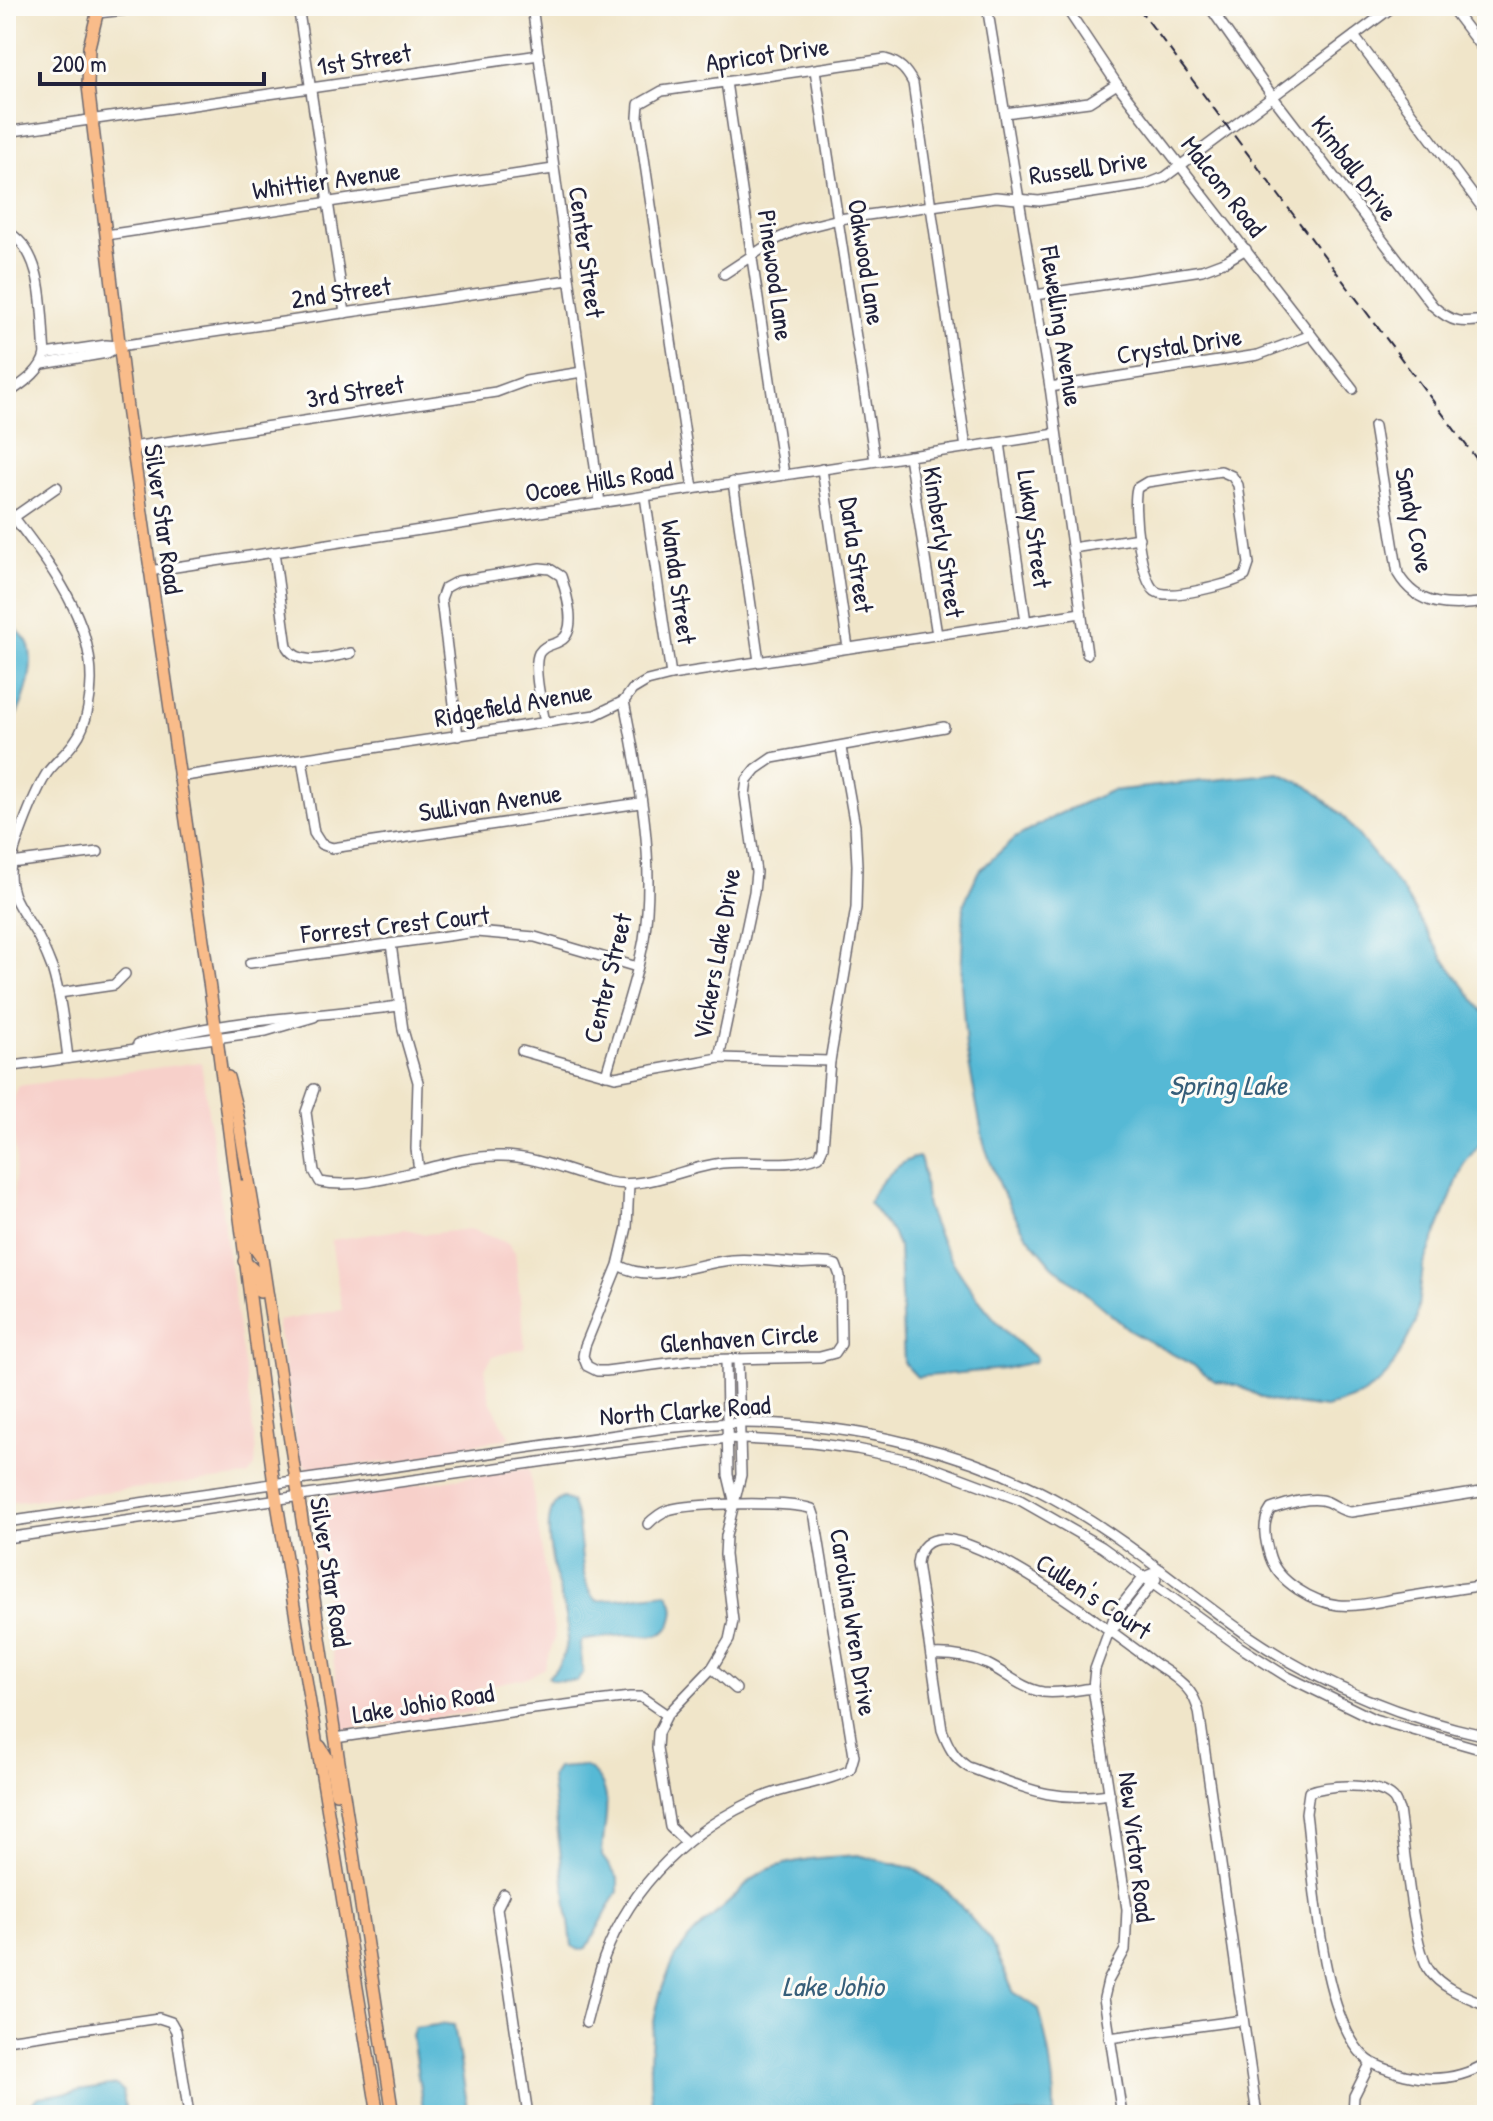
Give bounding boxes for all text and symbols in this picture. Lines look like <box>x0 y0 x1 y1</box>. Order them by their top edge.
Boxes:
street label: Apricot Drive <box>703 28 831 80</box>
street label: 1st Street <box>314 34 415 84</box>
scale bar <box>40 36 264 86</box>
text: 200 m <box>52 47 107 79</box>
street label: Kimball Drive <box>1304 108 1406 228</box>
street label: Malcom Road <box>1173 128 1275 244</box>
street label: Russell Drive <box>1027 141 1149 193</box>
street label: Whittier Avenue <box>250 152 402 208</box>
street label: Center Street <box>560 184 614 321</box>
street label: Oakwood Lane <box>840 197 894 327</box>
street label: Pinewood Lane <box>750 207 802 343</box>
street label: Flewelling Avenue <box>1032 242 1092 409</box>
street label: 2nd Street <box>289 268 394 316</box>
street label: Crystal Drive <box>1114 318 1244 372</box>
street label: 3rd Street <box>304 366 407 416</box>
street label: Silver Star Road <box>136 442 192 596</box>
street label: Ocoee Hills Road <box>522 452 676 510</box>
street label: Kimberly Street <box>915 464 973 621</box>
street label: Sandy Cove <box>1387 464 1443 576</box>
street label: Lukay Street <box>1009 468 1061 591</box>
street label: Darla Street <box>832 495 883 616</box>
street label: Wanda Street <box>653 518 705 647</box>
street label: Ridgefield Avenue <box>431 673 595 735</box>
street label: Sullivan Avenue <box>416 775 564 829</box>
street label: Vickers Lake Drive <box>684 865 748 1043</box>
street label: Forrest Crest Court <box>298 897 492 951</box>
street label: Center Street <box>574 909 640 1046</box>
water label: Spring Lake <box>1169 1066 1289 1104</box>
street label: Glenhaven Circle <box>659 1315 819 1361</box>
street label: North Clarke Road <box>598 1387 772 1433</box>
street label: Silver Star Road <box>302 1495 360 1649</box>
street label: Carolina Wren Drive <box>822 1526 886 1718</box>
street label: Cullen's Court <box>1029 1545 1159 1648</box>
street label: Lake Johio Road <box>350 1675 496 1731</box>
street label: New Victor Road <box>1110 1770 1164 1924</box>
water label: Lake Johio <box>782 1967 885 2005</box>

